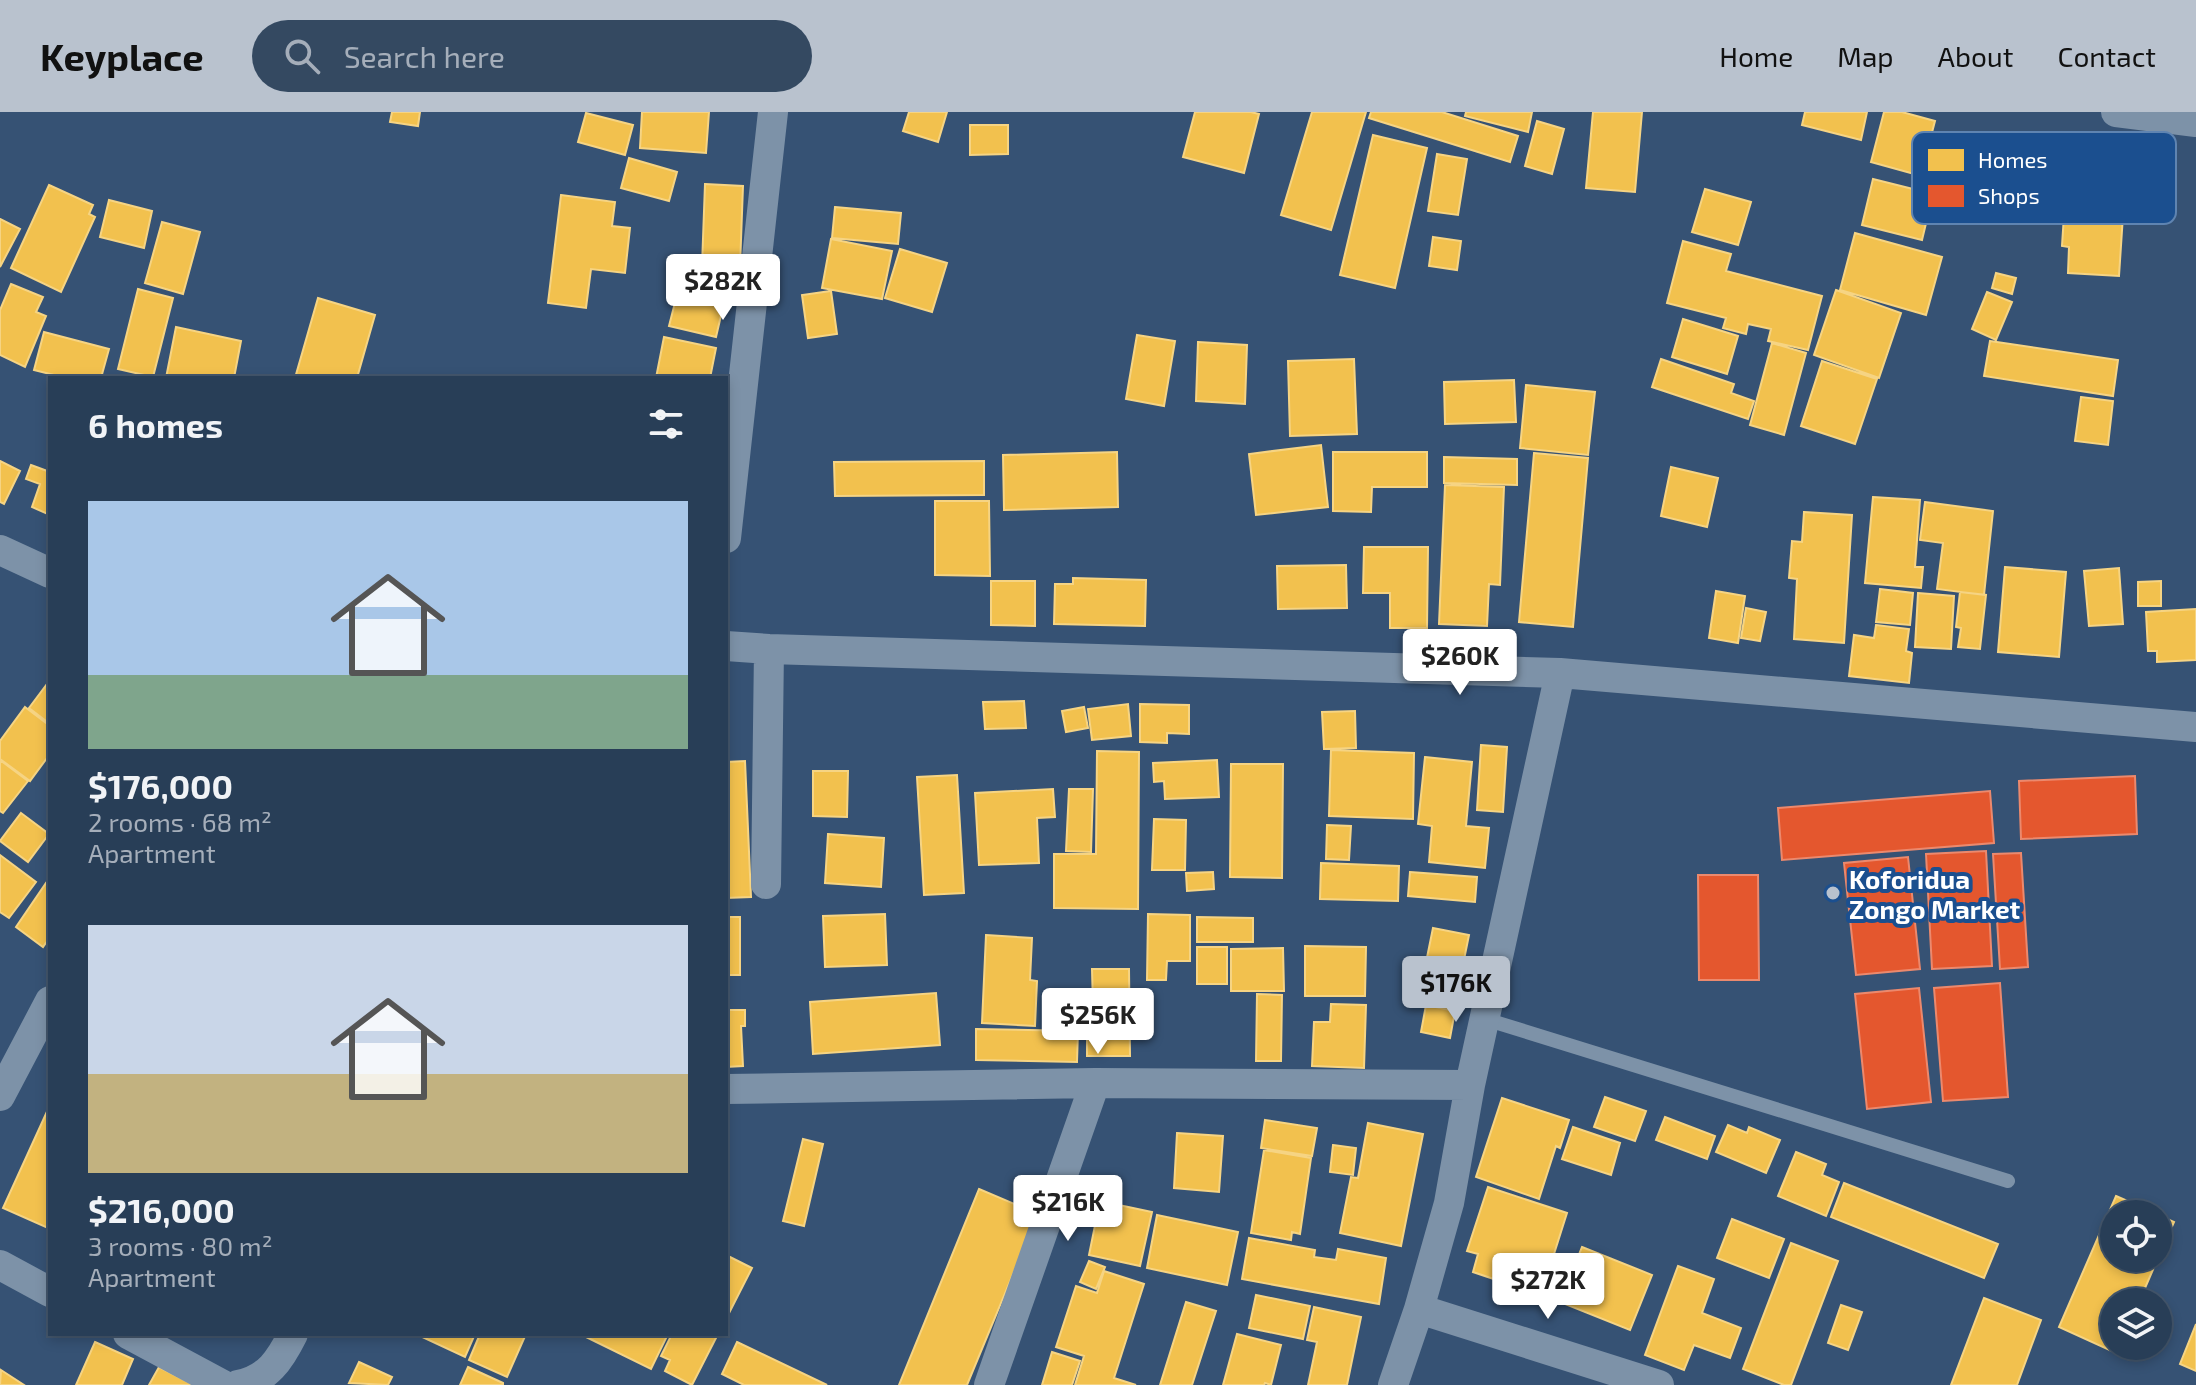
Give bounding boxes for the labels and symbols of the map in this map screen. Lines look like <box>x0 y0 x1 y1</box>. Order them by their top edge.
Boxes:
legend <box>1912 132 2176 224</box>
text: Homes <box>1978 146 2047 172</box>
text: Shops <box>1978 182 2040 208</box>
pin: $282K <box>667 254 779 322</box>
pin: $260K <box>1404 629 1516 697</box>
place label: Koforidua Zongo Market <box>1849 863 2021 924</box>
marker: Koforidua Zongo Market <box>1824 884 1842 902</box>
pin: $176K <box>1400 956 1512 1024</box>
pin: $256K <box>1042 988 1154 1056</box>
pin: $216K <box>1012 1175 1124 1243</box>
pin: $272K <box>1492 1253 1604 1321</box>

